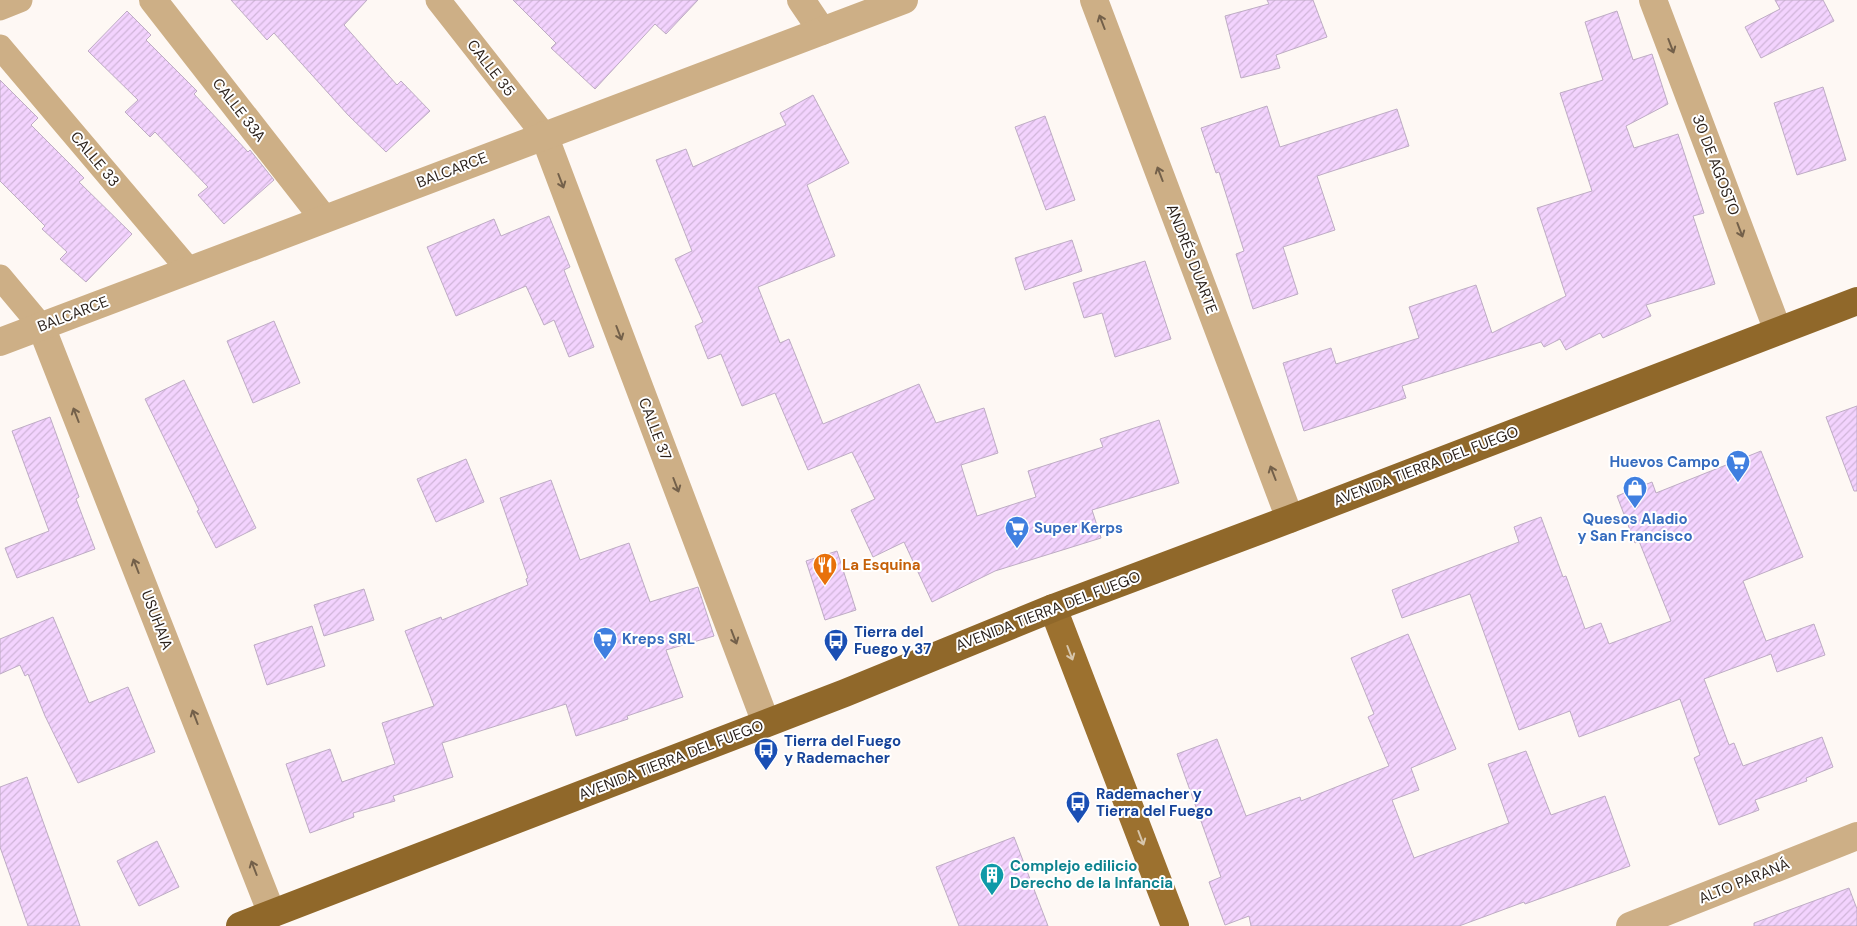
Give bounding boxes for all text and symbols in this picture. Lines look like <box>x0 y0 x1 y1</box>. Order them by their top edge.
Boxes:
one-way arrow <box>1097 15 1106 30</box>
street label: CALLE 35 <box>463 36 519 100</box>
one-way arrow <box>1667 37 1676 53</box>
street label: CALLE 33A <box>208 74 270 146</box>
street label: 30 DE AGOSTO <box>1688 112 1744 218</box>
street label: CALLE 33 <box>66 127 124 191</box>
street label: BALCARCE <box>414 147 490 193</box>
one-way arrow <box>1155 166 1164 182</box>
one-way arrow <box>557 173 566 188</box>
street label: ANDRÉS DUARTE <box>1162 201 1222 317</box>
one-way arrow <box>1737 223 1746 238</box>
street label: BALCARCE <box>35 291 111 337</box>
one-way arrow <box>615 325 624 340</box>
street label: CALLE 37 <box>634 395 676 463</box>
one-way arrow <box>71 407 80 423</box>
street label: AVENIDA TIERRA DEL FUEGO <box>1331 421 1521 511</box>
supermarket icon: Huevos Campo <box>1725 449 1751 483</box>
place label: Huevos Campo <box>1610 452 1720 472</box>
one-way arrow <box>1268 466 1277 481</box>
shop icon: Quesos Aladio y San Francisco <box>1622 475 1648 509</box>
one-way arrow <box>672 477 681 492</box>
place label: Quesos Aladio y San Francisco <box>1577 509 1693 546</box>
supermarket icon: Super Kerps <box>1004 515 1030 549</box>
place label: Super Kerps <box>1034 518 1123 538</box>
restaurant icon: La Esquina <box>812 552 838 586</box>
place label: La Esquina <box>842 555 921 575</box>
one-way arrow <box>130 559 140 574</box>
street label: AVENIDA TIERRA DEL FUEGO <box>953 566 1143 656</box>
street label: USUHAIA <box>137 587 177 653</box>
place label: Tierra del Fuego y 37 <box>854 622 931 659</box>
supermarket icon: Kreps SRL <box>592 626 618 660</box>
bus stop icon: Tierra del Fuego y 37 <box>823 628 849 662</box>
place label: Kreps SRL <box>622 629 695 649</box>
one-way arrow <box>730 629 739 644</box>
one-way arrow <box>1066 645 1075 660</box>
one-way arrow <box>190 710 199 725</box>
street label: AVENIDA TIERRA DEL FUEGO <box>576 715 766 805</box>
place label: Tierra del Fuego y Rademacher <box>784 731 901 768</box>
bus stop icon: Tierra del Fuego y Rademacher <box>753 737 779 771</box>
place label: Rademacher y Tierra del Fuego <box>1096 784 1213 821</box>
bus stop icon: Rademacher y Tierra del Fuego <box>1065 790 1091 824</box>
one-way arrow <box>1137 829 1146 845</box>
street label: ALTO PARANÁ <box>1696 854 1792 908</box>
place label: Complejo edilicio Derecho de la Infancia <box>1010 856 1173 893</box>
one-way arrow <box>249 861 259 876</box>
building icon: Complejo edilicio Derecho de la Infancia <box>979 862 1005 896</box>

